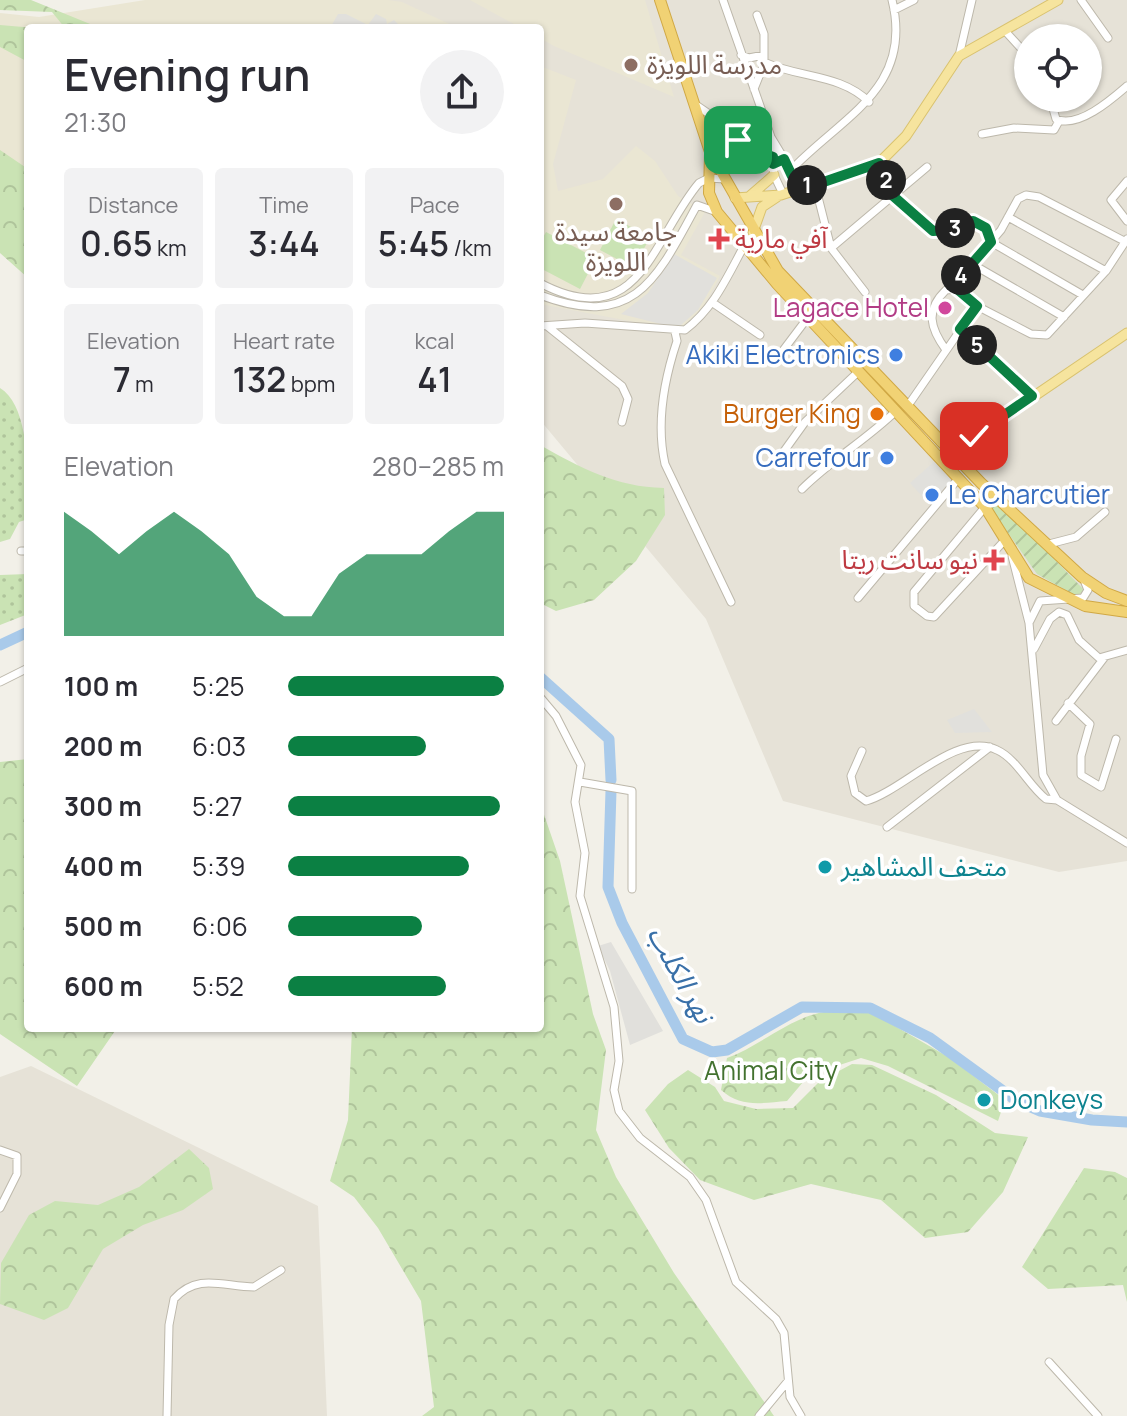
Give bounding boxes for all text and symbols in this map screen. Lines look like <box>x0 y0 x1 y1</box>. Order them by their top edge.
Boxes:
map controls <box>1014 24 1102 112</box>
button: locate <box>1014 24 1102 112</box>
text: Evening run <box>64 44 310 104</box>
place label: مدرسة اللويزة <box>647 46 782 82</box>
button: share <box>420 50 504 134</box>
marker: مدرسة اللويزة <box>622 56 640 74</box>
text: 21:30 <box>64 104 127 140</box>
pin <box>704 106 772 174</box>
icon: arrive <box>716 118 760 162</box>
pin: 2 <box>866 160 906 200</box>
pin: 1 <box>787 165 827 205</box>
text: 2 <box>879 165 893 195</box>
text: 1 <box>802 170 812 200</box>
text: Distance <box>88 190 178 220</box>
text: Time <box>259 190 309 220</box>
text: Pace <box>410 190 460 220</box>
marker: جامعة سيدة اللويزة <box>607 195 625 213</box>
pin: 3 <box>935 208 975 248</box>
place label: جامعة سيدة اللويزة <box>555 213 677 279</box>
text: 3 <box>949 213 961 243</box>
text: 0.65 <box>80 220 153 266</box>
text: 3:44 <box>248 220 320 266</box>
text: 5:45 <box>378 220 449 266</box>
place label: آفي مارية <box>735 220 829 259</box>
marker: آفي مارية <box>710 230 728 248</box>
text: km <box>153 233 187 263</box>
text: /km <box>449 233 492 263</box>
pin: 4 <box>941 255 981 295</box>
text: 4 <box>954 260 968 290</box>
place label: Lagace Hotel <box>773 289 929 325</box>
marker: Lagace Hotel <box>936 299 954 317</box>
pin: 5 <box>957 325 997 365</box>
text: Elevation <box>87 326 180 356</box>
text: Heart rate <box>233 326 335 356</box>
text: kcal <box>415 326 455 356</box>
text: 5 <box>971 330 983 360</box>
place label: Akiki Electronics <box>685 336 880 372</box>
marker: Akiki Electronics <box>887 346 905 364</box>
text: 7 <box>113 356 131 402</box>
text: 132 <box>233 356 286 402</box>
text: 41 <box>417 356 452 402</box>
text: m <box>131 369 154 399</box>
text: bpm <box>286 369 335 399</box>
place label: Burger King <box>723 395 861 431</box>
pin <box>940 402 1008 470</box>
marker: Burger King <box>868 405 886 423</box>
icon: check <box>952 414 996 458</box>
place label: Carrefour <box>755 439 871 475</box>
text: Elevation <box>64 448 174 484</box>
text: 280–285 m <box>372 448 504 484</box>
marker: Carrefour <box>878 449 896 467</box>
place label: Le Charcutier <box>948 476 1110 512</box>
marker: Le Charcutier <box>923 486 941 504</box>
place label: نيو سانت ريتا <box>841 541 978 577</box>
marker: نيو سانت ريتا <box>985 551 1003 569</box>
text: 100 m <box>64 668 138 704</box>
text: 5:25 <box>192 668 245 704</box>
text: 200 m <box>64 728 142 764</box>
text: 6:03 <box>192 728 246 764</box>
text: 300 m <box>64 788 142 824</box>
text: 5:27 <box>192 788 243 824</box>
text: 400 m <box>64 848 143 884</box>
text: 5:39 <box>192 848 245 884</box>
place label: متحف المشاهير <box>840 848 1007 884</box>
marker: متحف المشاهير <box>816 858 834 876</box>
text: 500 m <box>64 908 142 944</box>
text: 6:06 <box>192 908 248 944</box>
water label: نهر الكلب <box>640 918 725 1031</box>
text: 600 m <box>64 968 143 1004</box>
text: 5:52 <box>192 968 244 1004</box>
park label: Animal City <box>704 1052 838 1088</box>
place label: Donkeys <box>1000 1081 1103 1117</box>
marker: Donkeys <box>975 1091 993 1109</box>

